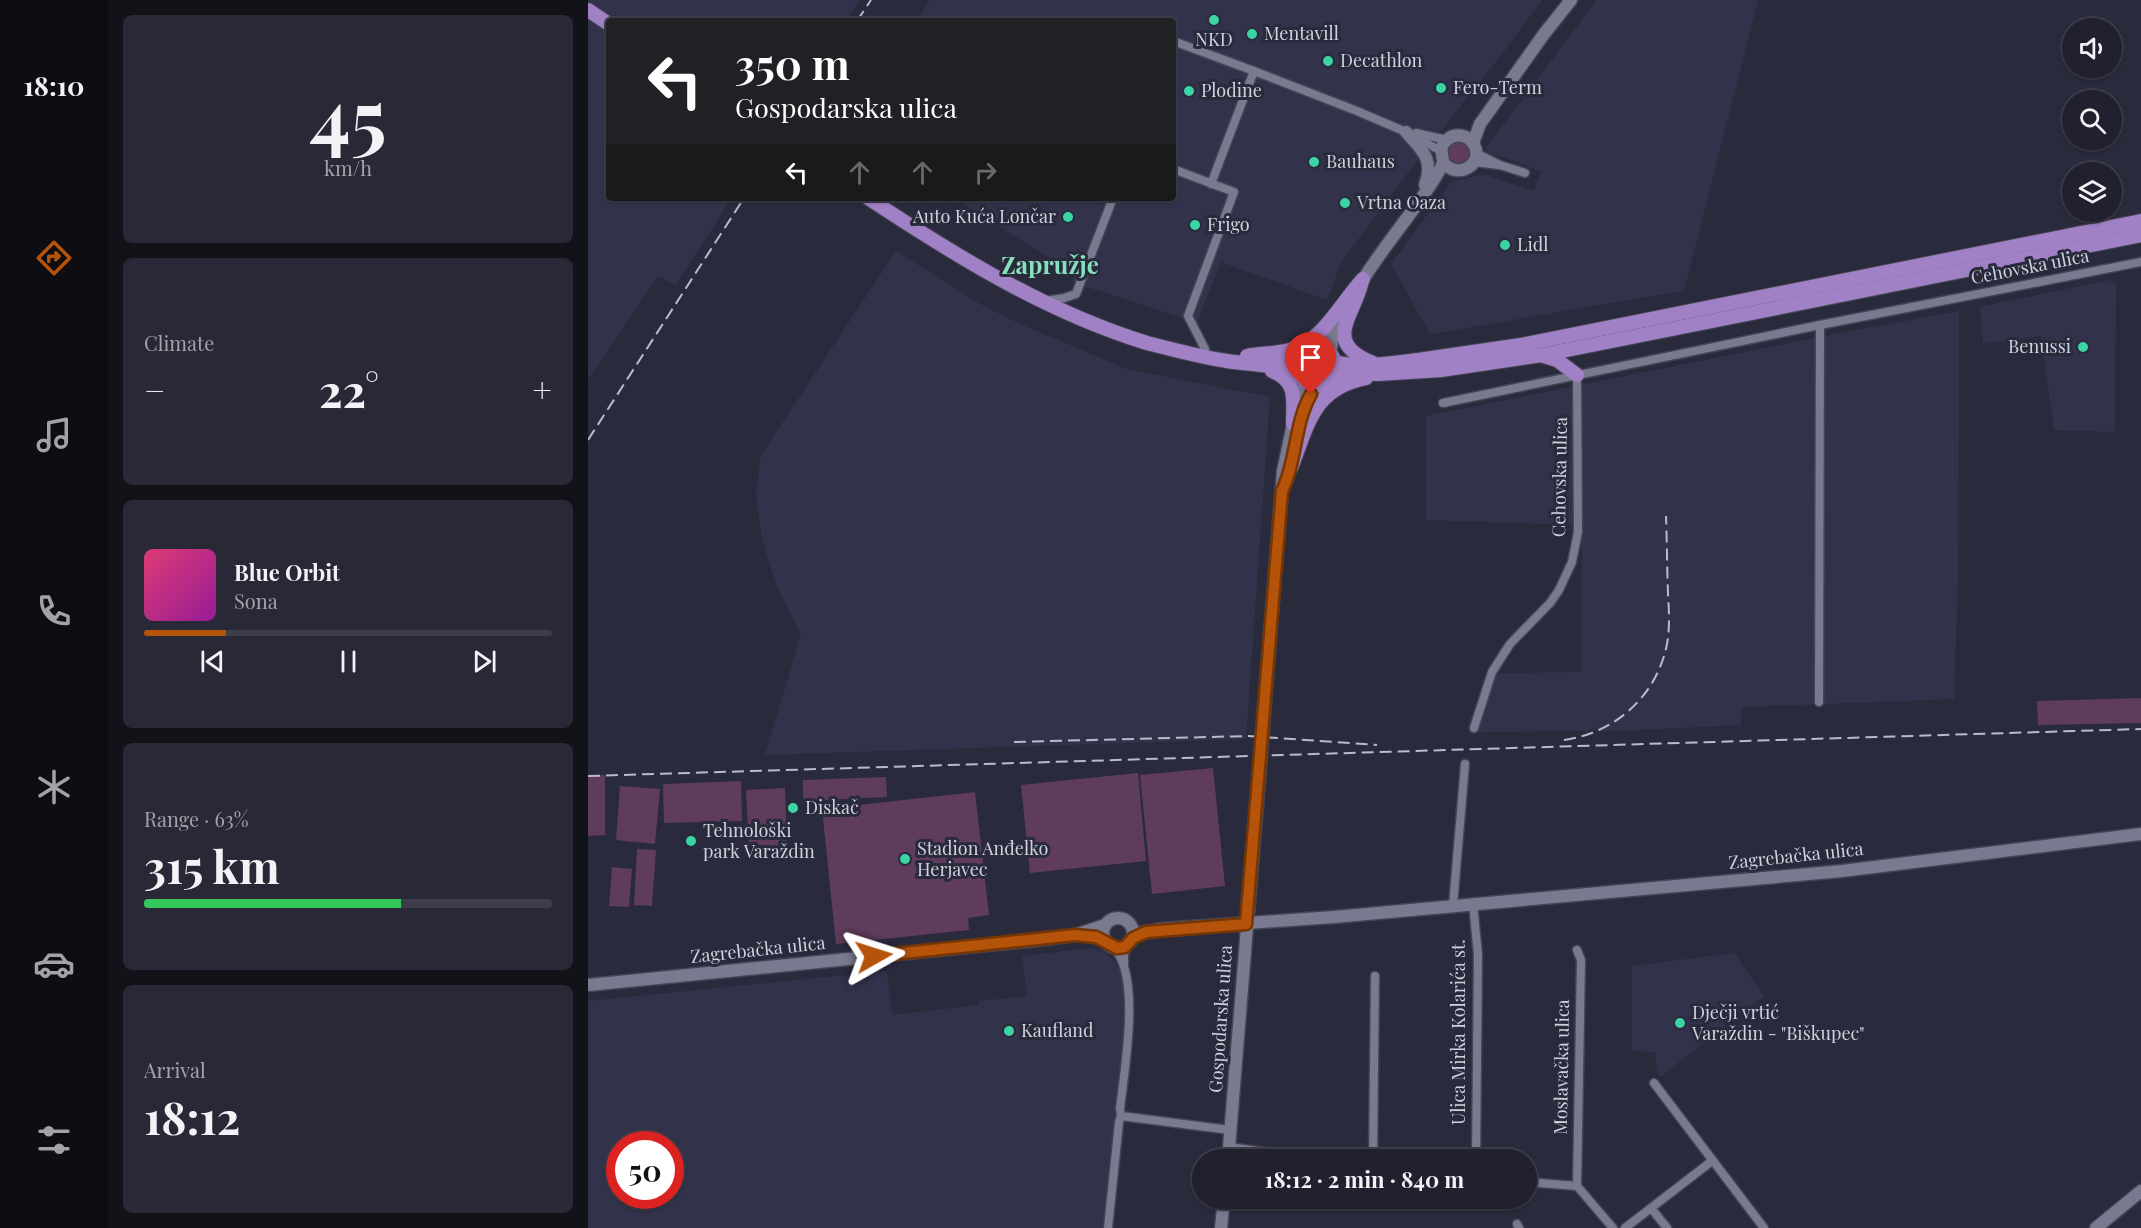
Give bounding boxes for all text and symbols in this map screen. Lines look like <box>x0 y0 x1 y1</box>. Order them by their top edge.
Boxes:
marker: NKD <box>1207 13 1221 27</box>
map controls <box>2062 18 2122 222</box>
button: sound <box>2062 18 2122 78</box>
place label: Mentavill <box>1264 21 1339 45</box>
place label: NKD <box>1195 27 1233 51</box>
marker: Mentavill <box>1245 27 1259 41</box>
text: 350 m <box>735 35 850 91</box>
icon: left <box>636 42 714 120</box>
place label: Decathlon <box>1340 48 1423 72</box>
marker: Decathlon <box>1321 54 1335 68</box>
text: 45 <box>310 63 387 167</box>
text: 18:10 <box>23 67 85 103</box>
place label: Fero-Term <box>1453 75 1542 99</box>
place label: Plodine <box>1201 78 1262 102</box>
marker: Fero-Term <box>1434 81 1448 95</box>
marker: Plodine <box>1182 84 1196 98</box>
text: Gospodarska ulica <box>735 89 957 125</box>
button: search <box>2062 90 2122 150</box>
place label: Bauhaus <box>1326 149 1395 173</box>
text: km/h <box>324 154 372 181</box>
marker: Bauhaus <box>1307 155 1321 169</box>
icon: left <box>780 156 813 189</box>
icon: ahead <box>843 156 876 189</box>
icon: ahead <box>906 156 939 189</box>
icon: right <box>969 156 1002 189</box>
button: layers <box>2062 162 2122 222</box>
place label: Vrtna Oaza <box>1356 190 1446 214</box>
marker: Vrtna Oaza <box>1338 196 1352 210</box>
place label: Auto Kuća Lončar <box>912 204 1056 228</box>
marker: Auto Kuća Lončar <box>1061 210 1075 224</box>
place label: Frigo <box>1207 212 1250 236</box>
marker: Frigo <box>1188 218 1202 232</box>
place label: Lidl <box>1517 232 1548 256</box>
icon: directions <box>33 237 75 279</box>
marker: Lidl <box>1498 238 1512 252</box>
street label: Cehovska ulica <box>1969 243 2091 289</box>
district label: Zapružje <box>1001 248 1099 280</box>
text: Climate <box>144 329 214 356</box>
pin <box>1285 332 1336 394</box>
place label: Benussi <box>2008 334 2071 358</box>
marker: Benussi <box>2076 340 2090 354</box>
icon: arrive <box>1294 341 1327 374</box>
text: 22° <box>319 359 379 419</box>
text: − <box>144 367 165 411</box>
text: + <box>533 367 552 411</box>
icon: music <box>33 414 75 456</box>
street label: Cehovska ulica <box>1546 417 1572 537</box>
text: Blue Orbit <box>234 557 340 587</box>
text: Sona <box>234 587 278 614</box>
icon: phone <box>33 590 75 632</box>
icon: previous <box>196 645 229 678</box>
icon: pause <box>332 645 365 678</box>
icon: next <box>468 645 501 678</box>
icon: climate <box>33 766 75 808</box>
place label: Diskač <box>805 795 859 819</box>
marker: Diskač <box>786 801 800 815</box>
text: Range · 63% <box>144 805 249 832</box>
place label: Tehnološki park Varaždin <box>703 818 815 863</box>
marker: Tehnološki park Varaždin <box>684 834 698 848</box>
text: 315 km <box>144 835 280 895</box>
place label: Stadion Anđelko Herjavec <box>917 836 1048 881</box>
street label: Zagrebačka ulica <box>1727 836 1864 874</box>
marker: Stadion Anđelko Herjavec <box>898 852 912 866</box>
position arrow <box>842 924 906 988</box>
street label: Zagrebačka ulica <box>689 930 826 968</box>
street label: Ulica Mirka Kolarića st. <box>1446 939 1470 1125</box>
icon: car <box>33 943 75 985</box>
street label: Gospodarska ulica <box>1203 944 1237 1094</box>
street label: Moslavačka ulica <box>1548 999 1574 1135</box>
place label: Dječji vrtić Varaždin - "Biškupec" <box>1691 1000 1865 1045</box>
marker: Dječji vrtić Varaždin - "Biškupec" <box>1673 1016 1687 1030</box>
place label: Kaufland <box>1021 1018 1094 1042</box>
marker: Kaufland <box>1002 1024 1016 1038</box>
text: Arrival <box>144 1056 206 1083</box>
text: 18:12 <box>144 1086 240 1146</box>
icon: filters <box>33 1119 75 1161</box>
speed limit sign: 50 <box>606 1131 684 1209</box>
text: 18:12 · 2 min · 840 m <box>1265 1164 1464 1194</box>

